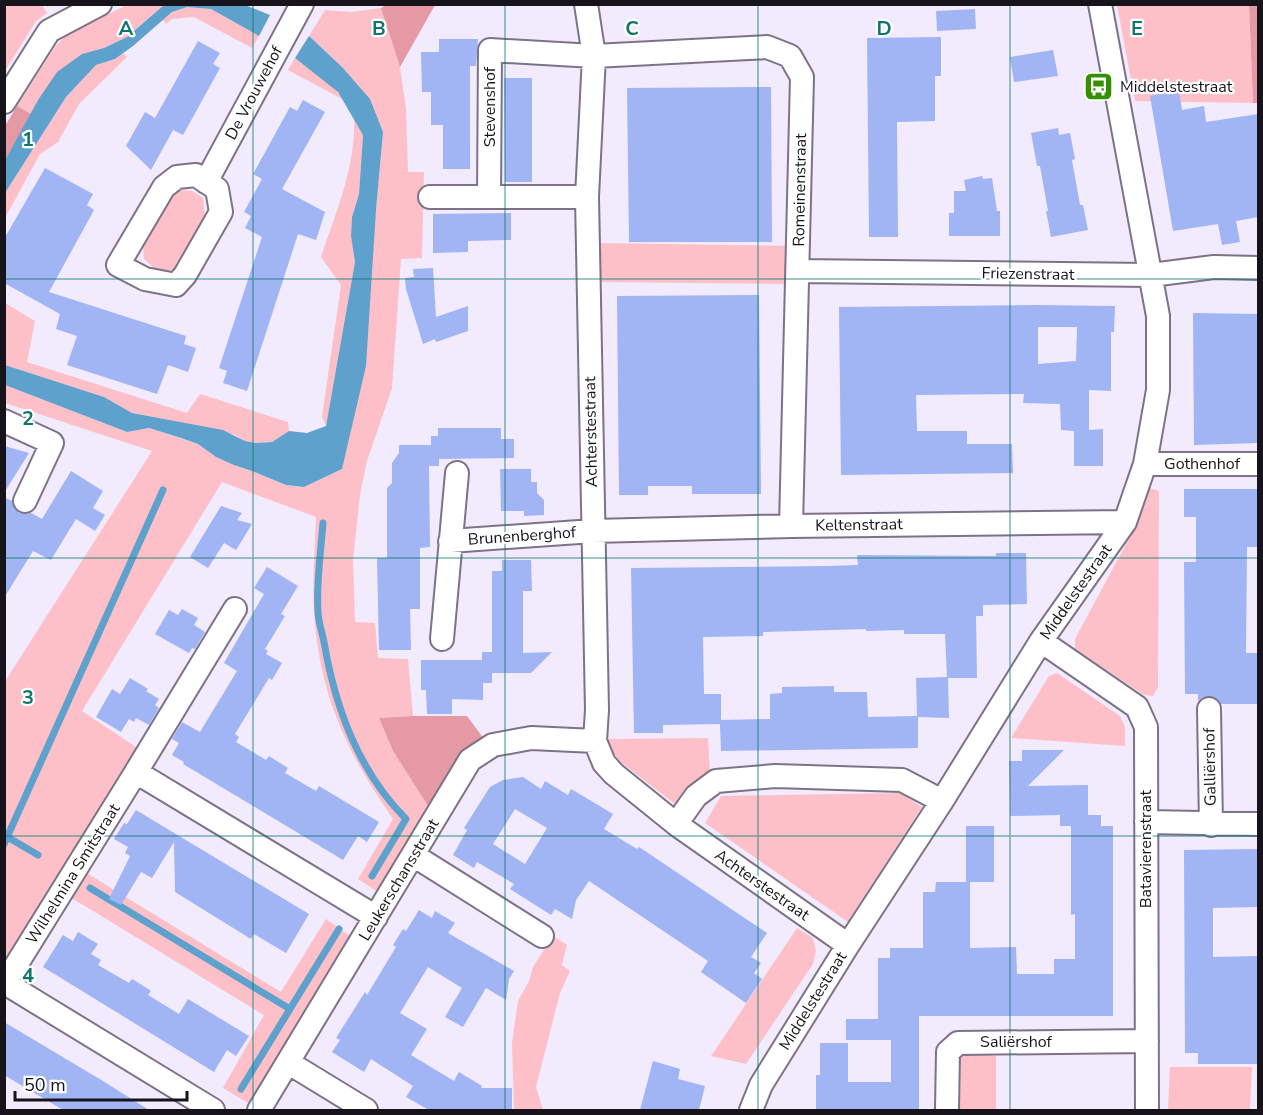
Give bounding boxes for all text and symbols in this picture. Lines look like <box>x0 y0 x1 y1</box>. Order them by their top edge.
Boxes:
text: A <box>119 15 134 42</box>
text: B <box>372 15 386 42</box>
text: C <box>625 15 639 42</box>
text: D <box>876 15 892 42</box>
text: E <box>1131 15 1143 42</box>
street label: De Vrouwehof <box>220 42 288 144</box>
street label: Stevenshof <box>479 66 501 147</box>
bus stop icon: Middelstestraat <box>1083 71 1115 103</box>
place label: Middelstestraat <box>1120 76 1233 98</box>
text: 1 <box>22 126 34 153</box>
street label: Romeinenstraat <box>788 133 812 247</box>
street label: Friezenstraat <box>981 262 1075 286</box>
street label: Achterstestraat <box>579 376 603 488</box>
text: 2 <box>22 405 34 432</box>
street label: Gothenhof <box>1164 453 1241 475</box>
street label: Keltenstraat <box>815 513 903 537</box>
street label: Brunenberghof <box>467 521 577 551</box>
street label: Middelstestraat <box>1035 539 1117 644</box>
text: 3 <box>22 684 34 711</box>
street label: Galliërshof <box>1198 727 1222 806</box>
street label: Batavierenstraat <box>1135 789 1157 908</box>
street label: Wilhelmina Smitstraat <box>21 799 125 948</box>
street label: Leukerschansstraat <box>354 814 444 945</box>
street label: Achterstestraat <box>710 844 814 926</box>
street label: Middelstestraat <box>774 947 852 1054</box>
text: 4 <box>22 962 34 989</box>
street label: Saliërshof <box>980 1031 1053 1053</box>
scale bar <box>15 1064 188 1102</box>
text: 50 m <box>24 1073 66 1097</box>

